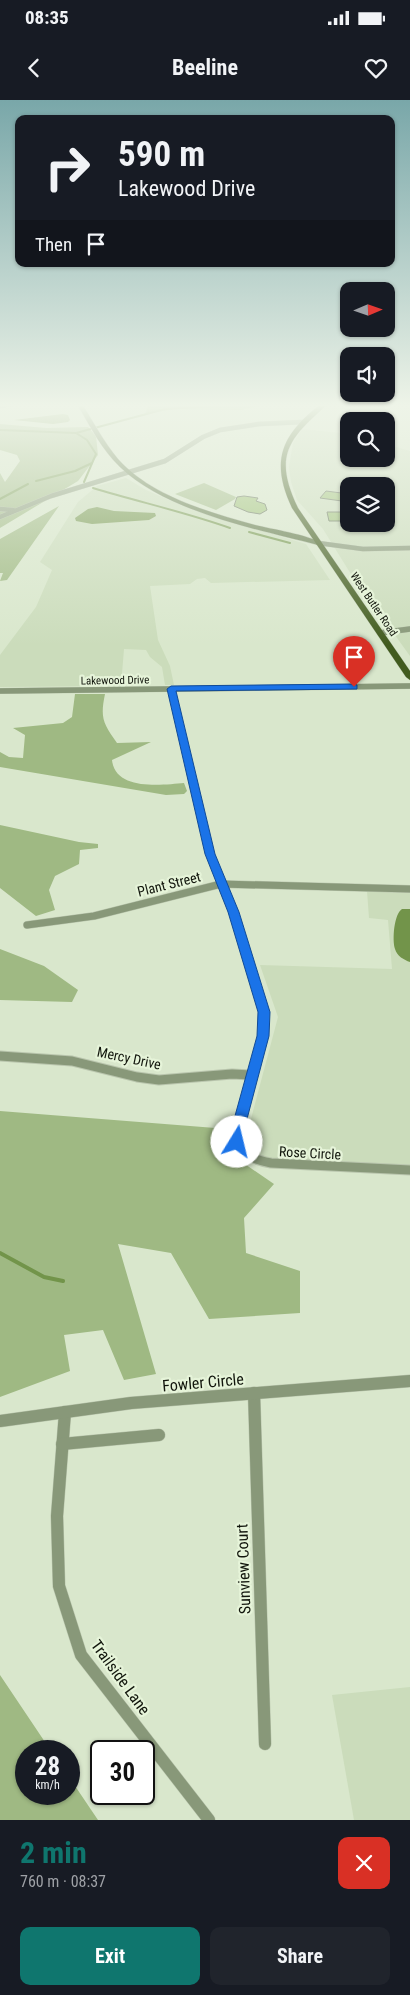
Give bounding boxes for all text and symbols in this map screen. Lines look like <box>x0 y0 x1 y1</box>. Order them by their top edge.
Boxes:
text: 08:35 <box>25 6 69 29</box>
icon: back <box>20 54 48 82</box>
icon: heart <box>362 54 390 82</box>
text: Beeline <box>172 55 238 80</box>
text: 590 m <box>118 134 205 175</box>
icon: right <box>35 135 100 200</box>
text: Lakewood Drive <box>118 176 255 201</box>
icon: arrive <box>82 230 110 258</box>
text: Then <box>35 233 72 256</box>
north arrow <box>340 282 395 338</box>
map controls <box>340 282 395 532</box>
button: sound <box>340 347 395 402</box>
button: search <box>340 412 395 467</box>
button: layers <box>340 477 395 532</box>
street label: West Butler Road <box>347 570 400 639</box>
pin <box>333 636 375 687</box>
icon: arrive <box>340 643 368 671</box>
street label: Lakewood Drive <box>81 673 149 688</box>
street label: Plant Street <box>136 868 202 900</box>
street label: Mercy Drive <box>96 1043 163 1073</box>
position arrow <box>210 1115 262 1167</box>
street label: Rose Circle <box>279 1143 342 1163</box>
street label: Fowler Circle <box>162 1369 245 1396</box>
street label: Sunview Court <box>232 1523 255 1615</box>
street label: Trailside Lane <box>87 1636 154 1718</box>
speed limit sign: 30 <box>90 1740 155 1805</box>
text: 28 <box>35 1752 60 1781</box>
text: km/h <box>35 1778 60 1792</box>
text: 2 min <box>20 1835 87 1870</box>
button: close <box>338 1837 390 1889</box>
text: 760 m · 08:37 <box>20 1872 106 1891</box>
button: Exit <box>20 1927 200 1985</box>
button: Share <box>210 1927 390 1985</box>

